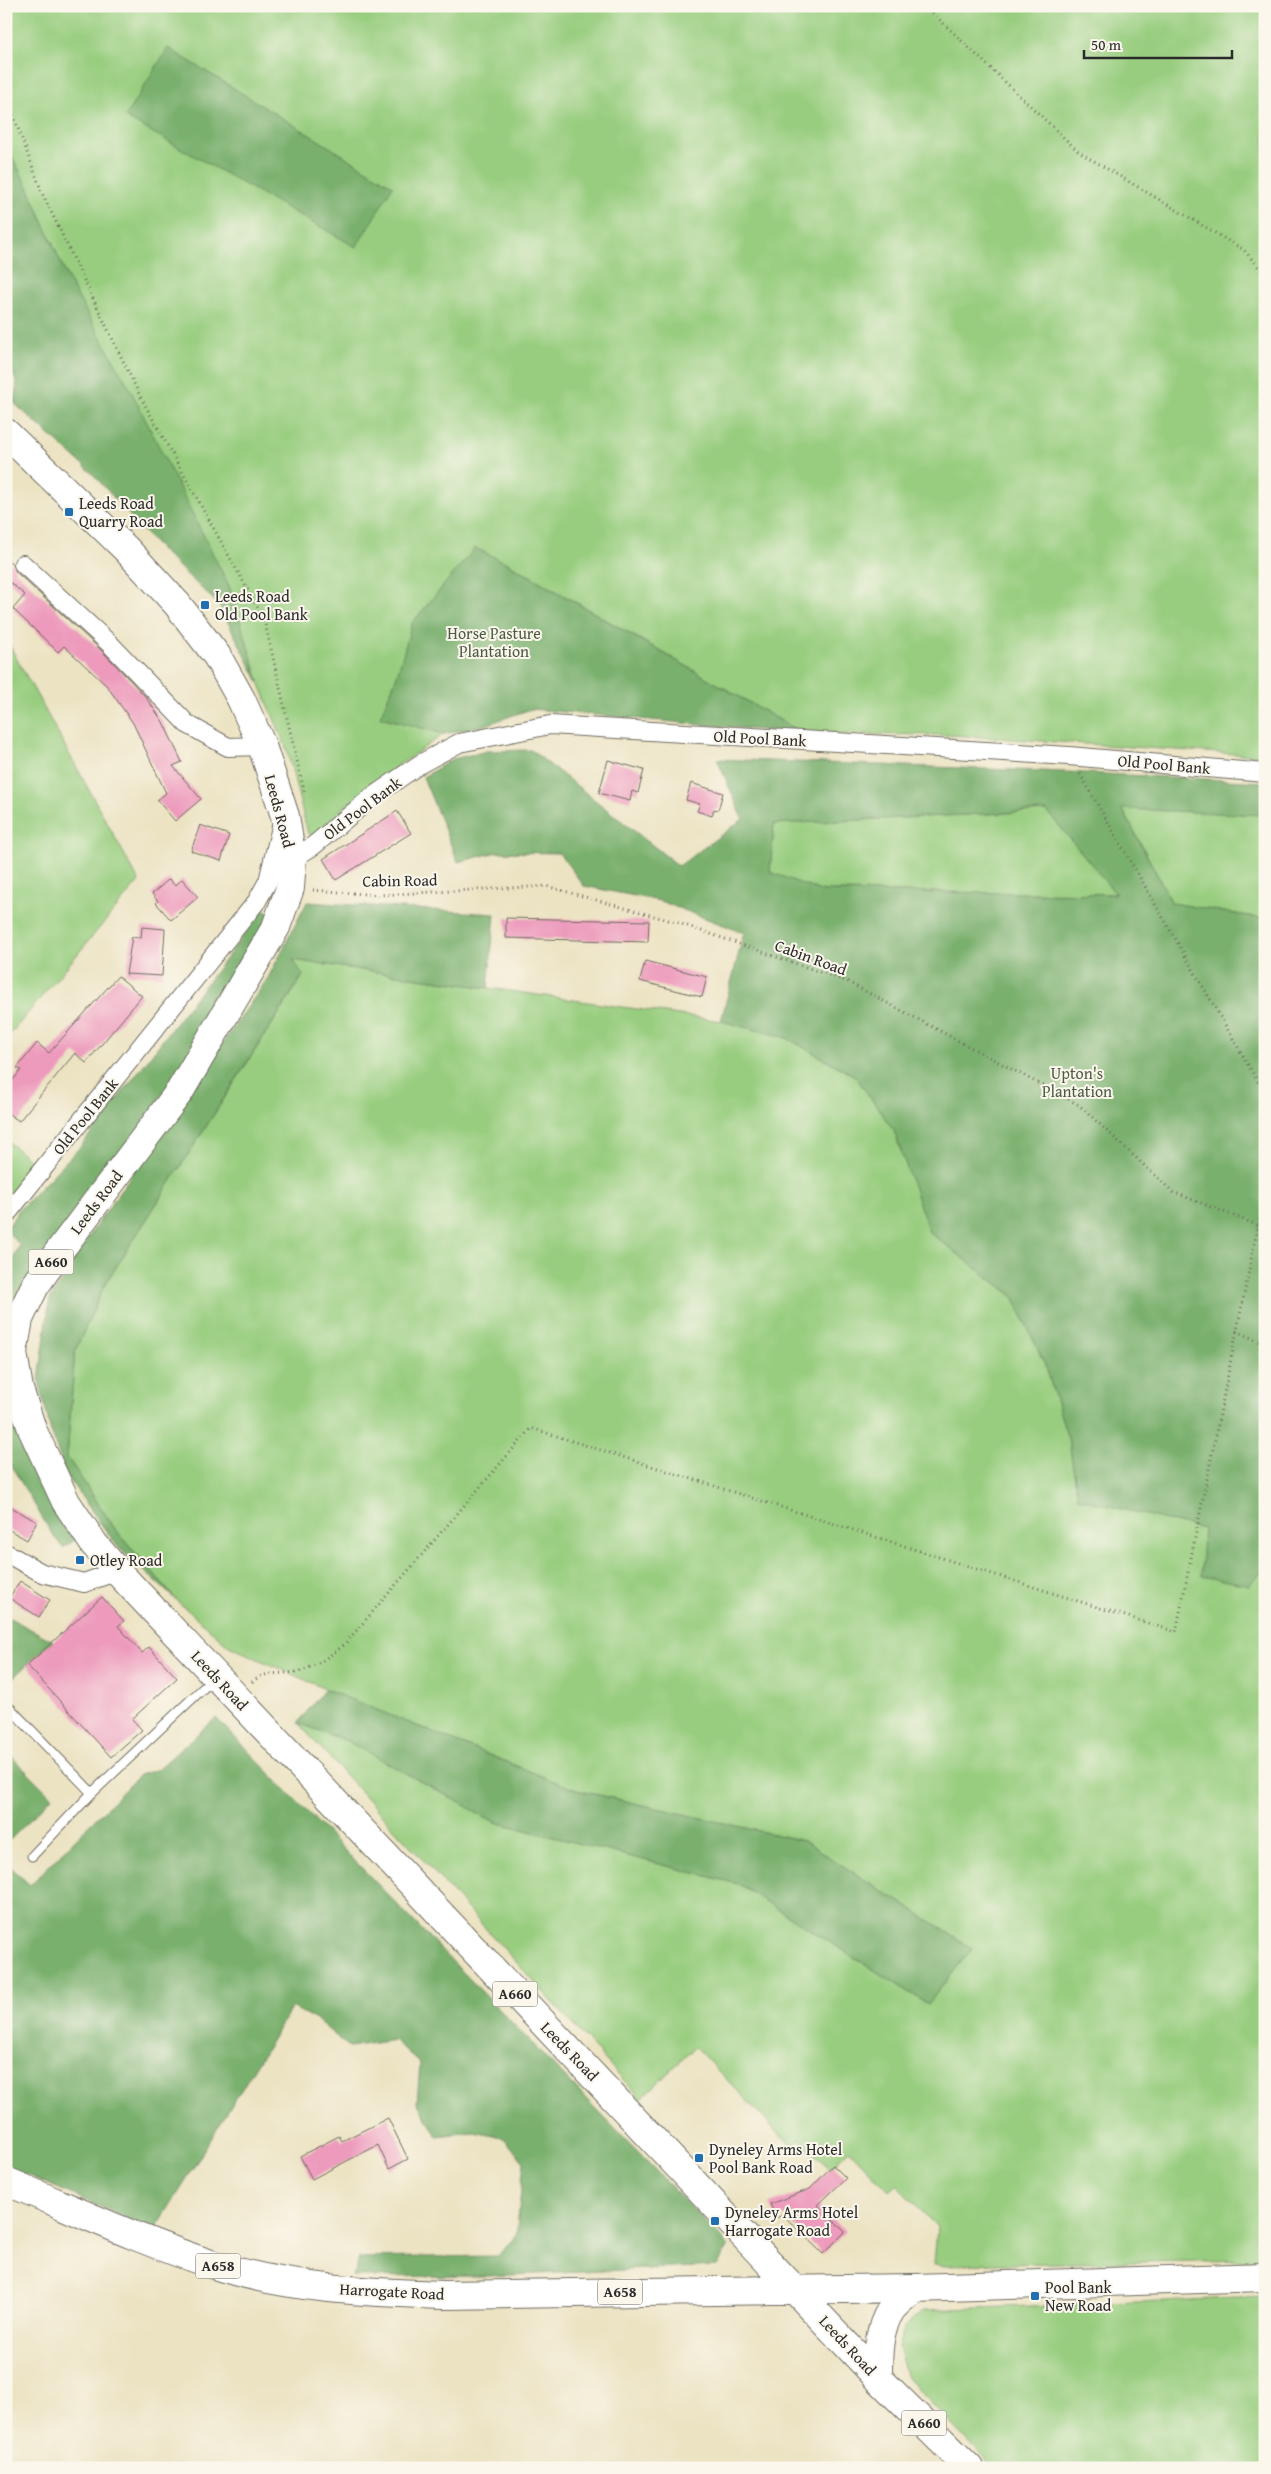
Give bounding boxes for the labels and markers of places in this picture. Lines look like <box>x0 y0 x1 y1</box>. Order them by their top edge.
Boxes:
place label: Leeds Road Quarry Road <box>79 491 164 533</box>
marker: Leeds Road Quarry Road <box>63 506 75 518</box>
place label: Leeds Road Old Pool Bank <box>215 584 309 626</box>
marker: Leeds Road Old Pool Bank <box>199 599 211 611</box>
place label: Otley Road <box>90 1548 163 1572</box>
marker: Otley Road <box>74 1554 86 1566</box>
place label: Dyneley Arms Hotel Pool Bank Road <box>709 2137 843 2179</box>
marker: Dyneley Arms Hotel Pool Bank Road <box>693 2152 705 2164</box>
place label: Dyneley Arms Hotel Harrogate Road <box>725 2200 859 2242</box>
marker: Dyneley Arms Hotel Harrogate Road <box>709 2215 721 2227</box>
place label: Pool Bank New Road <box>1045 2275 1113 2317</box>
marker: Pool Bank New Road <box>1029 2290 1041 2302</box>

